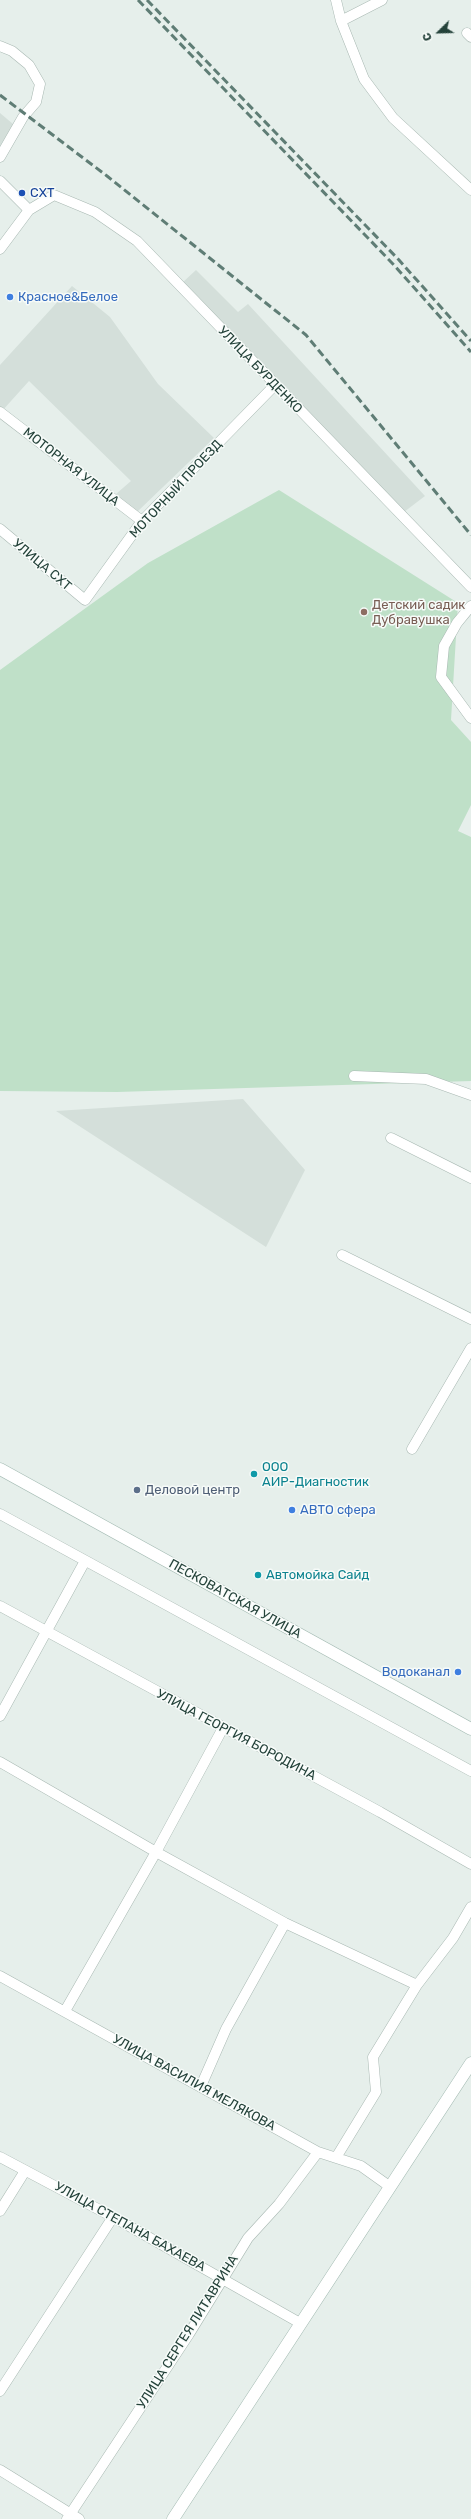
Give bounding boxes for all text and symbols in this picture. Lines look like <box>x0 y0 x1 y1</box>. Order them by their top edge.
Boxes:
north arrow <box>419 12 459 52</box>
text: С <box>420 31 435 43</box>
place label: СХТ <box>30 185 54 201</box>
marker: СХТ <box>17 188 27 198</box>
place label: Красное&Белое <box>18 289 118 305</box>
marker: Красное&Белое <box>5 292 15 302</box>
street label: УЛИЦА БУРДЕНКО <box>215 323 305 417</box>
street label: МОТОРНАЯ УЛИЦА <box>20 425 122 509</box>
street label: МОТОРНЫЙ ПРОЕЗД <box>127 437 225 541</box>
street label: УЛИЦА СХТ <box>9 536 75 594</box>
place label: Детский садик Дубравушка <box>372 597 465 628</box>
marker: Детский садик Дубравушка <box>359 607 369 617</box>
place label: ООО АИР-Диагностик <box>262 1459 369 1490</box>
marker: ООО АИР-Диагностик <box>249 1469 259 1479</box>
place label: Деловой центр <box>145 1482 240 1498</box>
marker: Деловой центр <box>132 1485 142 1495</box>
place label: АВТО сфера <box>300 1502 376 1518</box>
marker: АВТО сфера <box>287 1505 297 1515</box>
street label: ПЕСКОВАТСКАЯ УЛИЦА <box>166 1556 304 1642</box>
place label: Автомойка Сайд <box>266 1567 369 1583</box>
marker: Автомойка Сайд <box>253 1570 263 1580</box>
place label: Водоканал <box>382 1664 450 1680</box>
marker: Водоканал <box>453 1667 463 1677</box>
street label: УЛИЦА ГЕОРГИЯ БОРОДИНА <box>154 1686 318 1784</box>
street label: УЛИЦА ВАСИЛИЯ МЕЛЯКОВА <box>110 2032 278 2134</box>
street label: УЛИЦА СТЕПАНА БАХАЕВА <box>52 2179 208 2275</box>
street label: УЛИЦА СЕРГЕЯ ЛИТАВРИНА <box>134 2252 242 2412</box>

